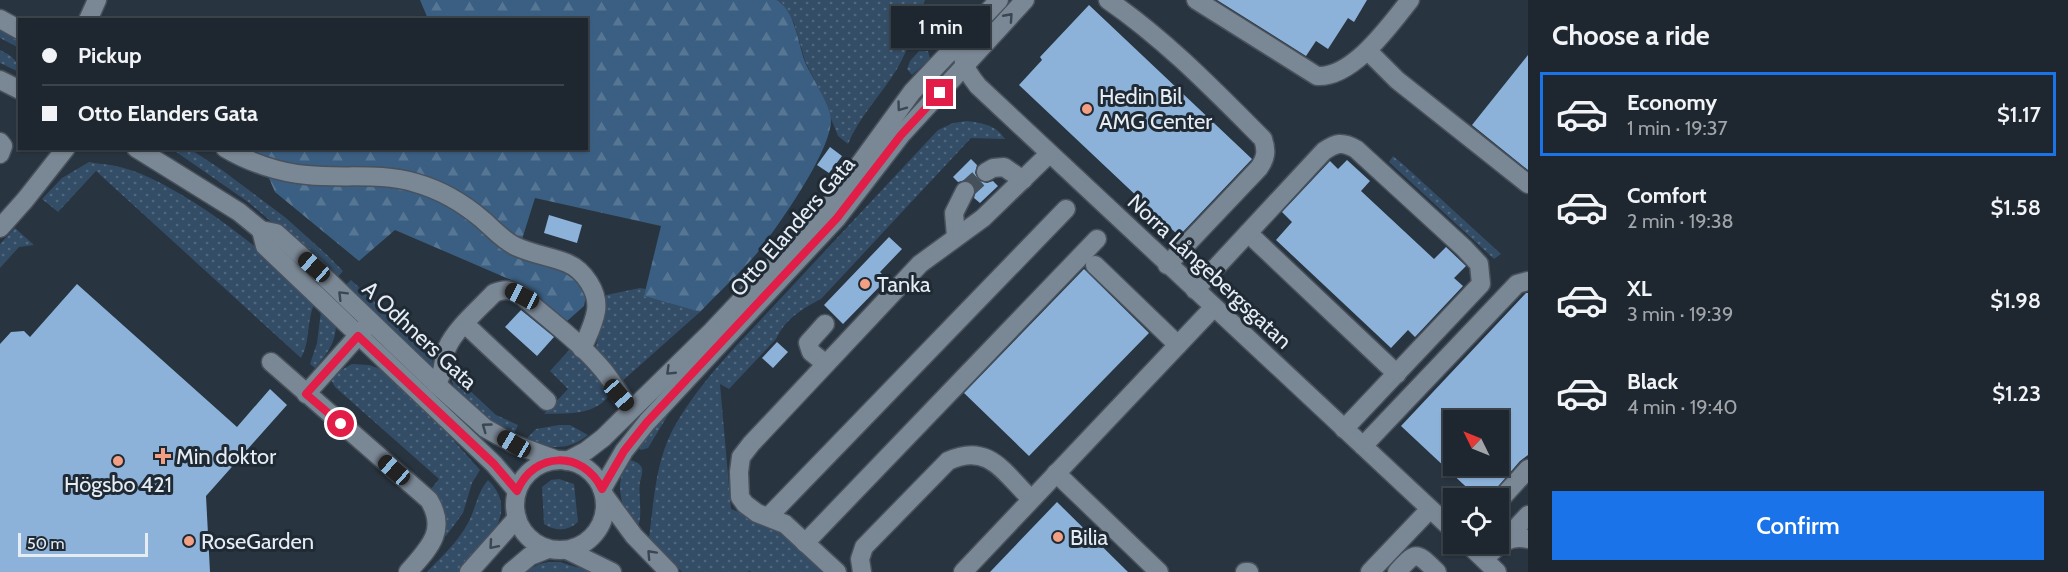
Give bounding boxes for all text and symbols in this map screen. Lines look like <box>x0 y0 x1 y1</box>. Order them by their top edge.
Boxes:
callout: 1 min <box>890 6 990 48</box>
one-way arrow <box>1002 14 1013 24</box>
text: 1 min <box>918 15 963 39</box>
text: Choose a ride <box>1552 19 1710 52</box>
text: Pickup <box>78 42 142 69</box>
route end <box>926 79 953 106</box>
place label: Hedin Bil AMG Center <box>1099 83 1212 135</box>
icon: car <box>1555 87 1609 141</box>
text: Economy <box>1627 89 1717 116</box>
text: Otto Elanders Gata <box>78 100 258 127</box>
one-way arrow <box>898 100 909 111</box>
text: $1.17 <box>1997 101 2041 128</box>
marker: Hedin Bil AMG Center <box>1080 102 1094 116</box>
text: 1 min · 19:37 <box>1627 116 1728 140</box>
street label: Otto Elanders Gata <box>724 151 861 302</box>
icon: car <box>1555 180 1609 234</box>
text: Comfort <box>1627 182 1706 209</box>
street label: Norra Långebergsgatan <box>1122 188 1297 354</box>
text: $1.58 <box>1991 194 2041 221</box>
text: 2 min · 19:38 <box>1627 209 1734 233</box>
car <box>295 248 333 286</box>
place label: Tanka <box>877 271 931 298</box>
icon: car <box>1555 273 1609 327</box>
street label: A Odhners Gata <box>357 275 483 396</box>
text: XL <box>1627 275 1652 302</box>
marker: Tanka <box>858 277 872 291</box>
car <box>502 280 542 312</box>
text: $1.98 <box>1990 287 2041 314</box>
one-way arrow <box>339 291 350 302</box>
text: 3 min · 19:39 <box>1627 302 1733 326</box>
one-way arrow <box>666 364 676 375</box>
icon: car <box>1555 366 1609 420</box>
text: Black <box>1627 368 1678 395</box>
car <box>600 376 638 414</box>
text: $1.23 <box>1992 380 2041 407</box>
text: 4 min · 19:40 <box>1627 395 1737 419</box>
route start <box>327 410 354 437</box>
north arrow <box>1443 410 1509 476</box>
map controls <box>1443 410 1509 554</box>
one-way arrow <box>481 423 492 434</box>
car <box>494 427 534 461</box>
place label: Min doktor <box>176 443 276 470</box>
marker: Min doktor <box>154 447 172 465</box>
car <box>375 451 413 489</box>
marker: Högsbo 421 <box>111 454 125 468</box>
place label: Högsbo 421 <box>64 471 172 498</box>
button: locate <box>1443 488 1509 554</box>
button: Confirm <box>1552 491 2044 560</box>
place label: Bilia <box>1070 524 1109 551</box>
place label: RoseGarden <box>201 528 314 555</box>
scale bar <box>18 530 148 558</box>
marker: Bilia <box>1051 530 1065 544</box>
text: 50 m <box>27 534 64 553</box>
marker: RoseGarden <box>182 534 196 548</box>
one-way arrow <box>489 538 500 549</box>
one-way arrow <box>648 551 659 562</box>

